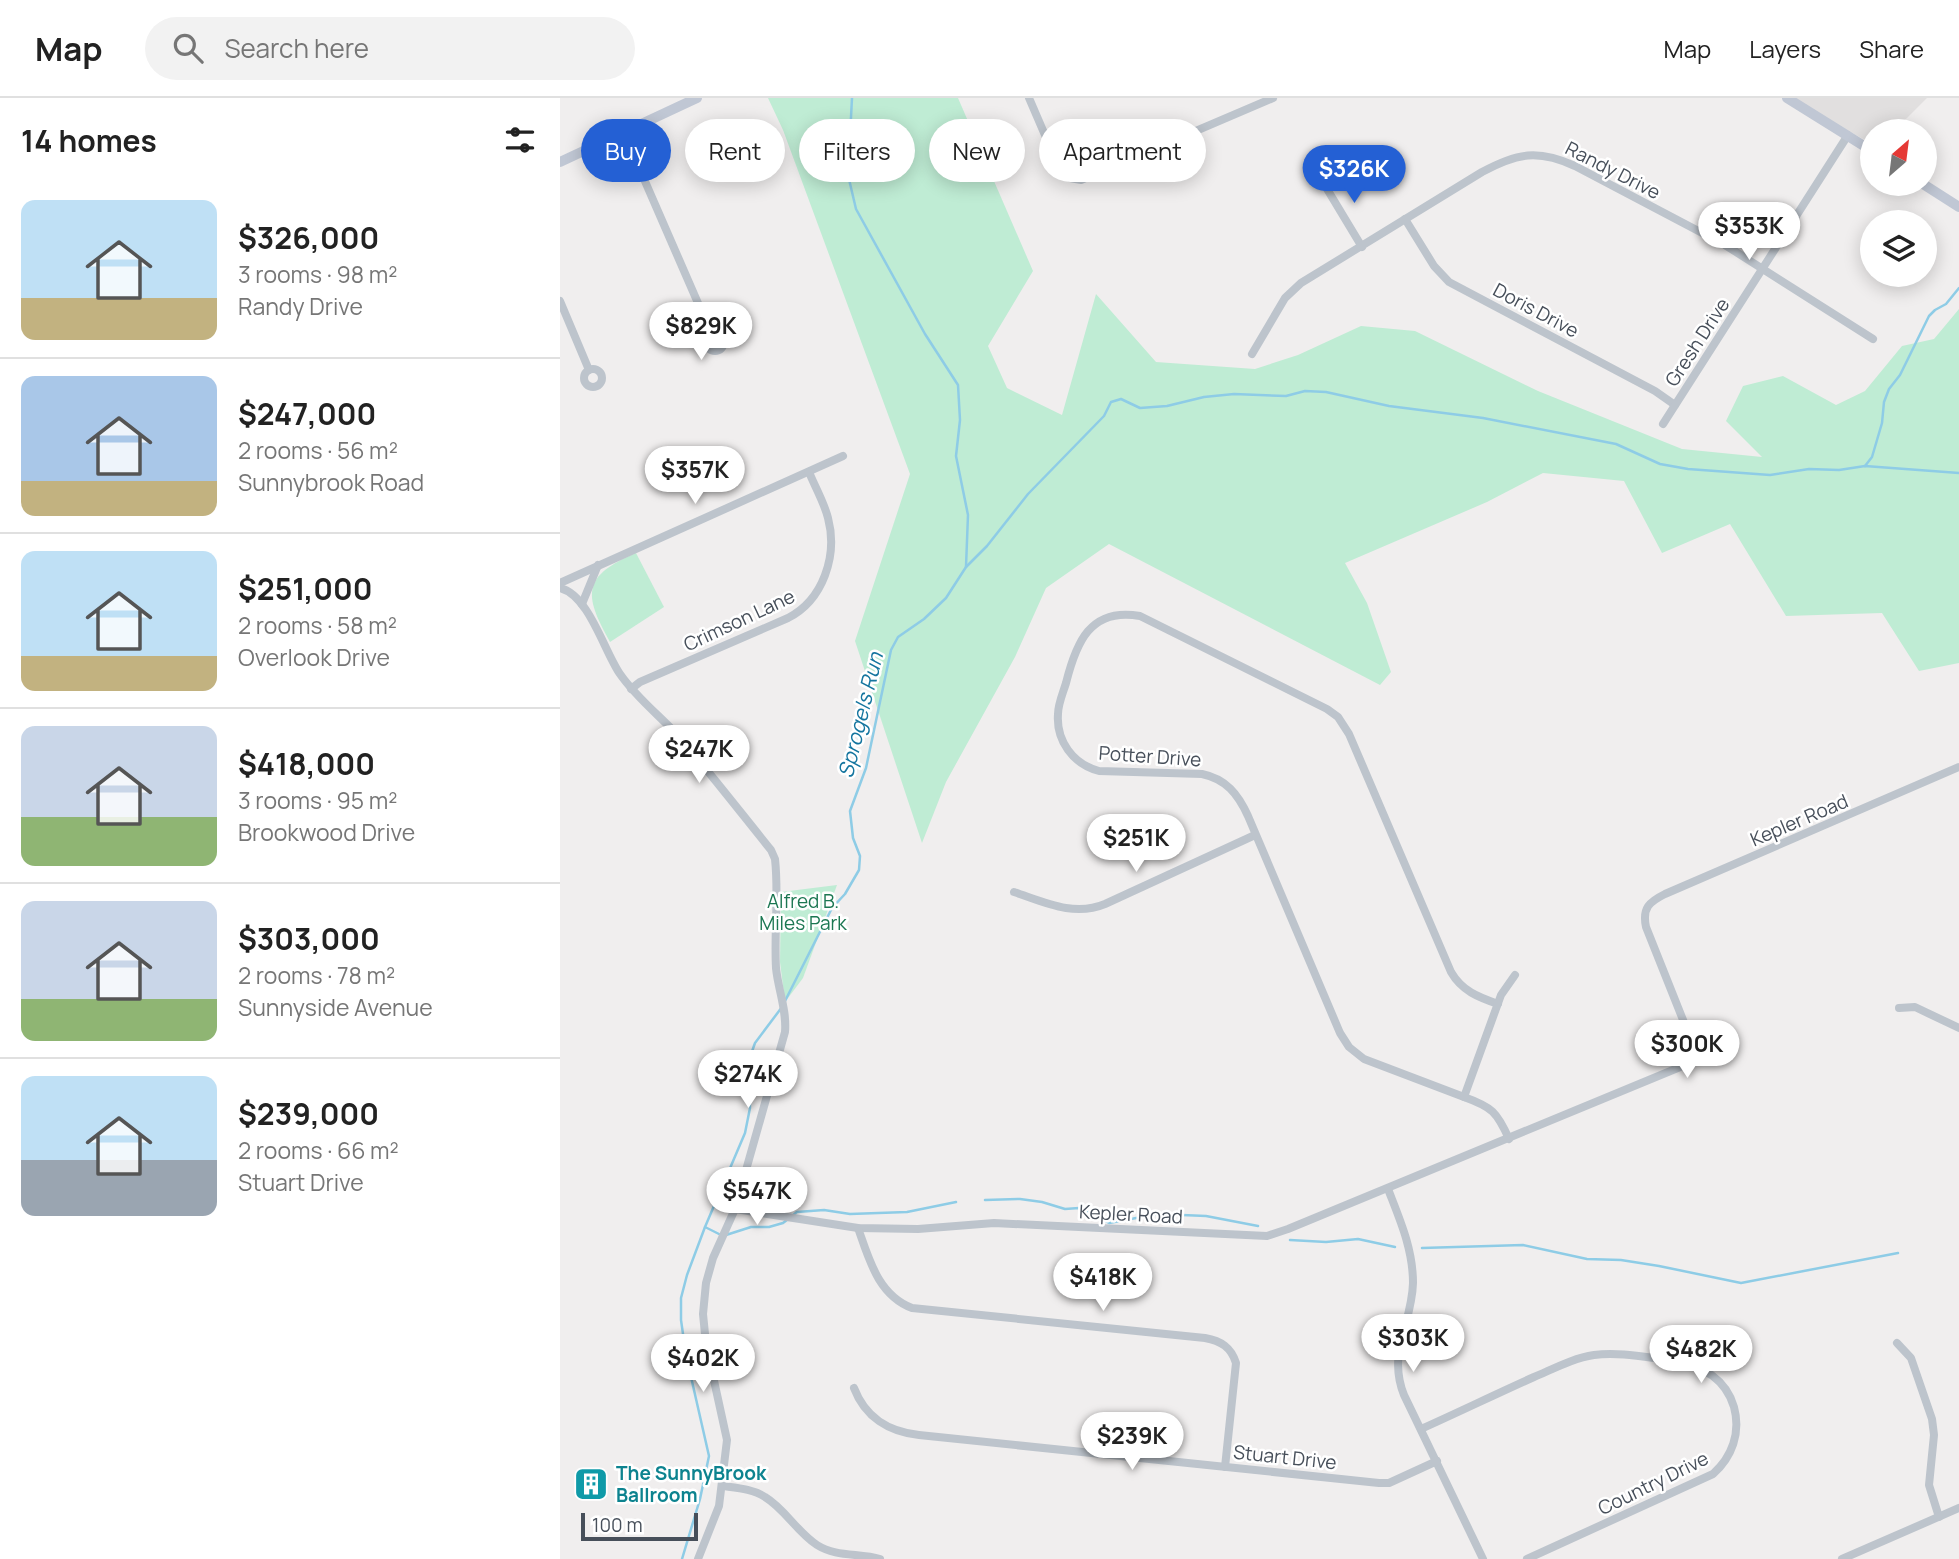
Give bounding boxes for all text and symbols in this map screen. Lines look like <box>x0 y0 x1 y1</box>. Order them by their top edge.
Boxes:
search box <box>145 17 635 80</box>
text: Map <box>35 26 103 71</box>
icon: search <box>169 29 207 67</box>
text: Search here <box>225 30 369 66</box>
text: Map <box>1664 32 1711 65</box>
text: Layers <box>1749 32 1821 65</box>
text: Share <box>1859 32 1924 65</box>
chip: Buy <box>581 119 671 182</box>
chip: Rent <box>685 119 785 182</box>
chip: Filters <box>799 119 915 182</box>
chip: New <box>929 119 1025 182</box>
chip: Apartment <box>1039 119 1206 182</box>
north arrow <box>1860 119 1937 196</box>
map controls <box>1860 119 1937 287</box>
text: 14 homes <box>21 120 157 161</box>
icon: filters <box>501 121 539 159</box>
street label: Randy Drive <box>1561 135 1665 205</box>
pin: $326K <box>1305 146 1403 205</box>
text: $326K <box>1319 152 1389 184</box>
pin: $353K <box>1700 202 1798 262</box>
text: $353K <box>1714 209 1784 241</box>
button: layers <box>1860 210 1937 287</box>
text: $326,000 <box>238 217 379 258</box>
icon: home <box>77 228 161 312</box>
text: 3 rooms · 98 m² <box>238 258 398 290</box>
street label: Doris Drive <box>1489 277 1583 343</box>
text: Randy Drive <box>238 290 363 322</box>
street label: Gresh Drive <box>1659 293 1735 391</box>
pin: $829K <box>652 302 750 362</box>
text: $829K <box>665 309 737 341</box>
text: $247,000 <box>238 393 376 434</box>
icon: home <box>77 404 161 488</box>
text: 2 rooms · 56 m² <box>238 434 398 466</box>
pin: $357K <box>646 446 744 506</box>
text: $357K <box>661 453 729 485</box>
text: Sunnybrook Road <box>238 466 424 498</box>
text: $251,000 <box>238 568 373 609</box>
icon: home <box>77 579 161 663</box>
street label: Crimson Lane <box>679 583 799 657</box>
text: 2 rooms · 58 m² <box>238 609 397 641</box>
text: Overlook Drive <box>238 641 390 673</box>
water label: Sprogels Run <box>831 648 889 781</box>
pin: $247K <box>650 726 748 785</box>
text: $247K <box>665 732 733 764</box>
street label: Potter Drive <box>1098 739 1202 773</box>
text: $418,000 <box>238 743 375 784</box>
icon: home <box>77 754 161 838</box>
text: 3 rooms · 95 m² <box>238 784 397 816</box>
street label: Kepler Road <box>1746 788 1852 852</box>
pin: $251K <box>1087 814 1185 874</box>
text: Brookwood Drive <box>238 816 415 848</box>
text: $251K <box>1103 821 1169 853</box>
park label: Alfred B. Miles Park <box>759 888 847 936</box>
text: $303,000 <box>238 918 380 959</box>
icon: home <box>77 929 161 1013</box>
text: 2 rooms · 78 m² <box>238 959 395 991</box>
text: Sunnyside Avenue <box>238 991 433 1023</box>
pin: $300K <box>1638 1020 1736 1080</box>
text: $300K <box>1651 1027 1723 1059</box>
pin: $274K <box>699 1051 797 1110</box>
text: $274K <box>714 1057 782 1089</box>
text: $239,000 <box>238 1093 379 1134</box>
icon: home <box>77 1104 161 1188</box>
text: 2 rooms · 66 m² <box>238 1134 399 1166</box>
text: Stuart Drive <box>238 1166 364 1198</box>
pin: $547K <box>708 1168 806 1227</box>
text: $547K <box>722 1174 792 1206</box>
street label: Kepler Road <box>1078 1198 1184 1230</box>
pin: $418K <box>1054 1254 1152 1313</box>
text: $418K <box>1069 1260 1137 1292</box>
pin: $303K <box>1364 1314 1462 1374</box>
text: $303K <box>1377 1321 1449 1353</box>
pin: $482K <box>1652 1326 1750 1385</box>
text: $482K <box>1665 1332 1737 1364</box>
pin: $402K <box>654 1334 752 1394</box>
text: $402K <box>667 1341 739 1373</box>
pin: $239K <box>1083 1412 1181 1472</box>
text: $239K <box>1097 1419 1167 1451</box>
street label: Stuart Drive <box>1232 1439 1338 1475</box>
street label: Country Drive <box>1593 1445 1713 1521</box>
place label: The SunnyBrook Ballroom <box>616 1460 767 1508</box>
building icon: The SunnyBrook Ballroom <box>572 1465 610 1503</box>
scale bar <box>581 1510 698 1542</box>
text: 100 m <box>592 1512 643 1538</box>

